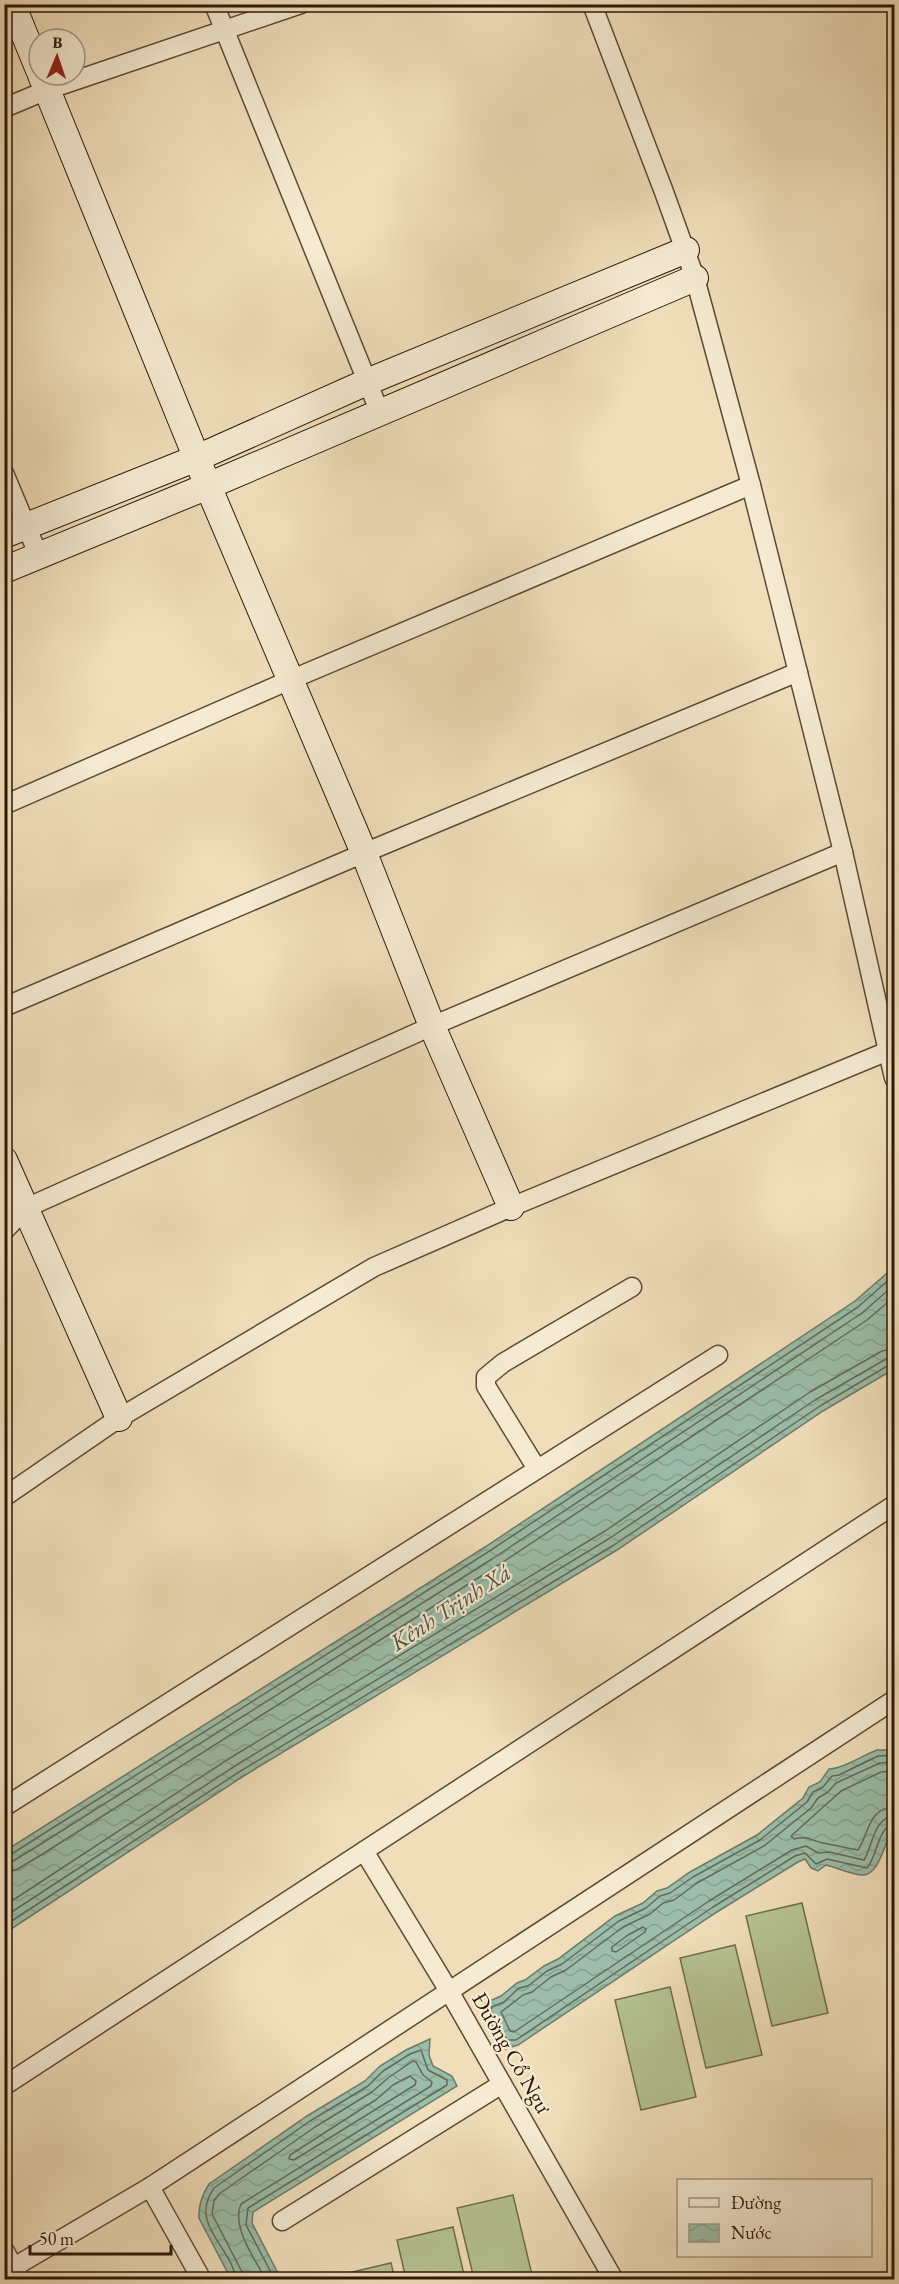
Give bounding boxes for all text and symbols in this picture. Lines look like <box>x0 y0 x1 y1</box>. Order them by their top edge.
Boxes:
north arrow <box>27 27 87 87</box>
text: B <box>52 32 63 53</box>
water label: Kênh Trịnh Xá <box>383 1556 517 1658</box>
street label: Đường Cổ Ngư <box>465 1987 559 2120</box>
legend <box>677 2179 872 2257</box>
text: Đường <box>731 2191 781 2214</box>
scale bar <box>30 2218 171 2256</box>
text: Nước <box>731 2221 772 2244</box>
text: 50 m <box>39 2227 74 2250</box>

